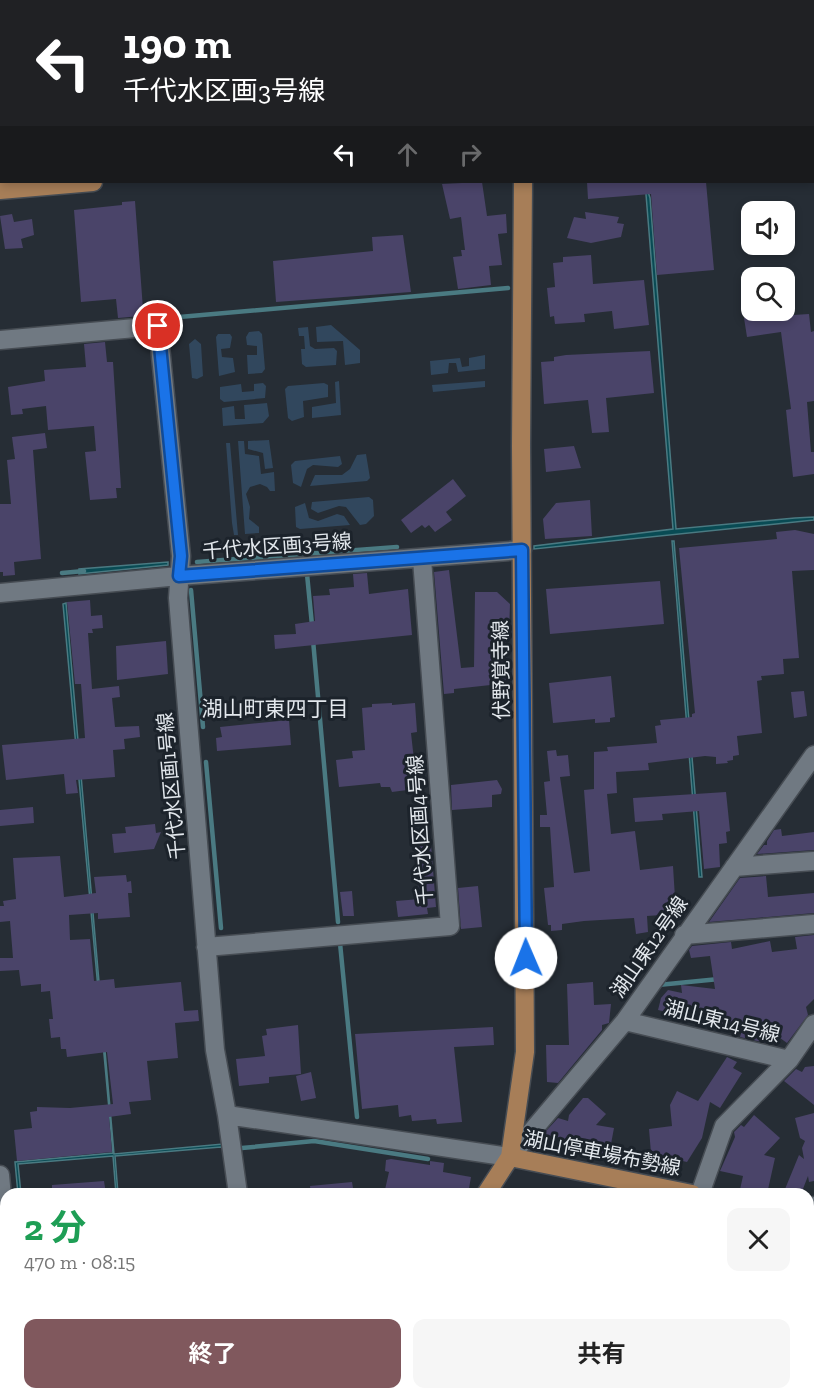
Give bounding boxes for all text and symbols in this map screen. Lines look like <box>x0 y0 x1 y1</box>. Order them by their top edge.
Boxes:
text: 190 m <box>123 18 231 69</box>
icon: left <box>24 24 102 102</box>
text: 千代水区画3号線 <box>123 75 325 107</box>
icon: left <box>328 138 361 171</box>
icon: ahead <box>391 138 424 171</box>
icon: right <box>454 138 487 171</box>
map controls <box>741 201 795 321</box>
button: sound <box>741 201 795 255</box>
button: search <box>741 267 795 321</box>
pin <box>132 300 183 351</box>
icon: arrive <box>141 309 174 342</box>
street label: 千代水区画3号線 <box>201 529 353 563</box>
street label: 伏野覚寺線 <box>488 620 514 720</box>
district label: 湖山町東四丁目 <box>202 696 349 721</box>
street label: 千代水区画1号線 <box>153 711 189 861</box>
street label: 千代水区画4号線 <box>403 754 437 906</box>
street label: 湖山東12号線 <box>605 892 693 1002</box>
position arrow <box>494 926 558 990</box>
street label: 湖山東14号線 <box>662 995 782 1047</box>
street label: 湖山停車場布勢線 <box>521 1126 683 1180</box>
text: 2 分 <box>24 1206 86 1249</box>
button: close <box>727 1208 790 1271</box>
text: 470 m · 08:15 <box>24 1250 135 1274</box>
button: 終了 <box>24 1319 401 1388</box>
button: 共有 <box>413 1319 790 1388</box>

